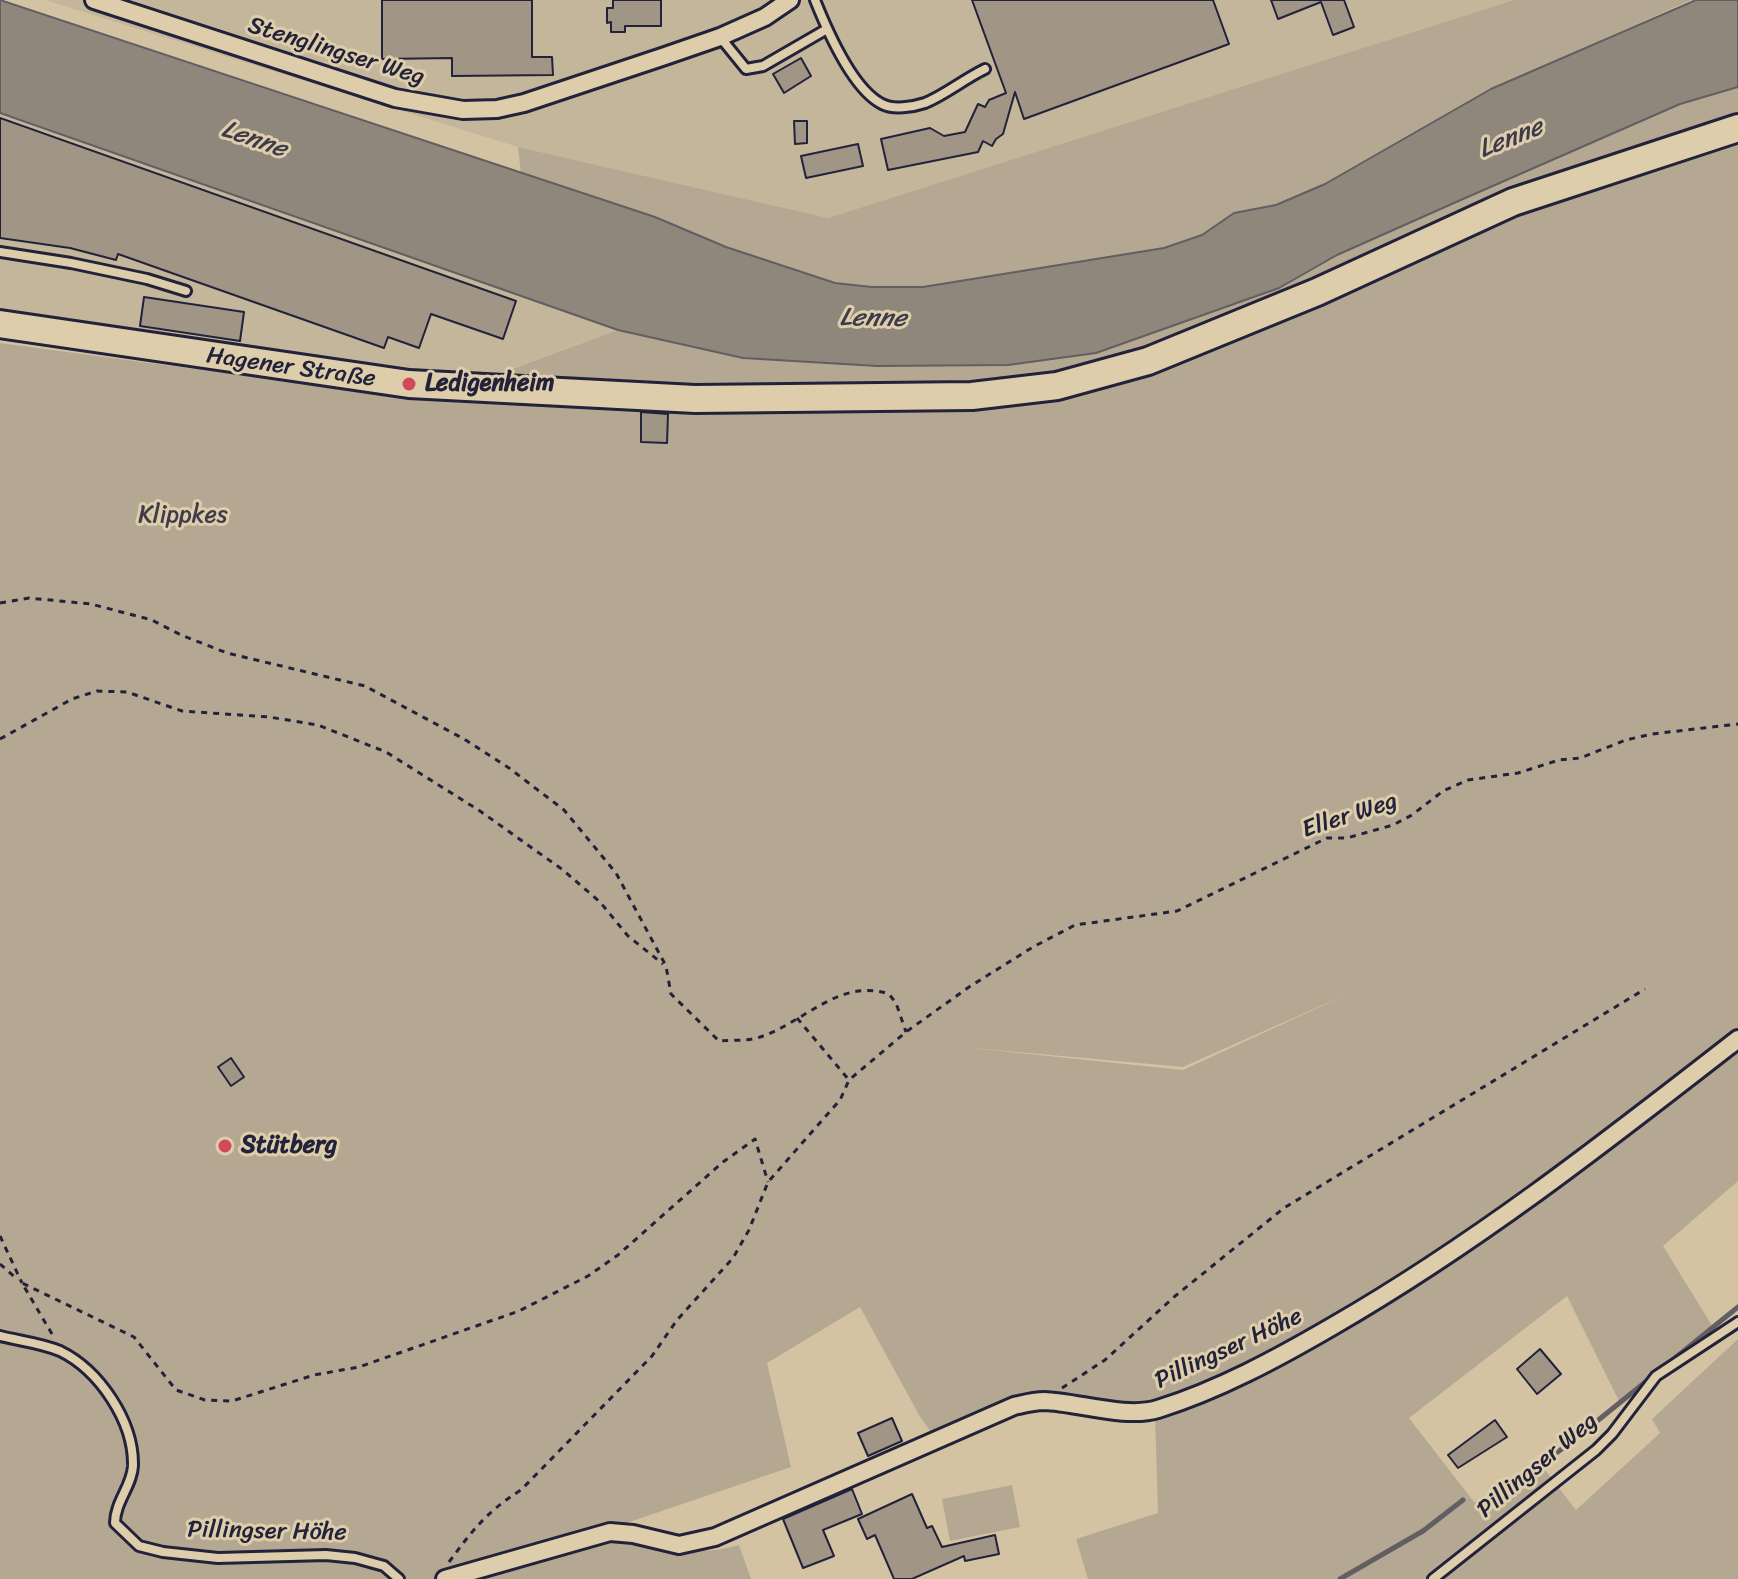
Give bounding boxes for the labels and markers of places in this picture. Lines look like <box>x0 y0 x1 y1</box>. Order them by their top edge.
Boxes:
place label: Ledigenheim <box>425 370 554 398</box>
marker: Ledigenheim <box>400 375 418 393</box>
place label: Stütberg <box>241 1132 337 1160</box>
marker: Stütberg <box>216 1137 234 1155</box>

